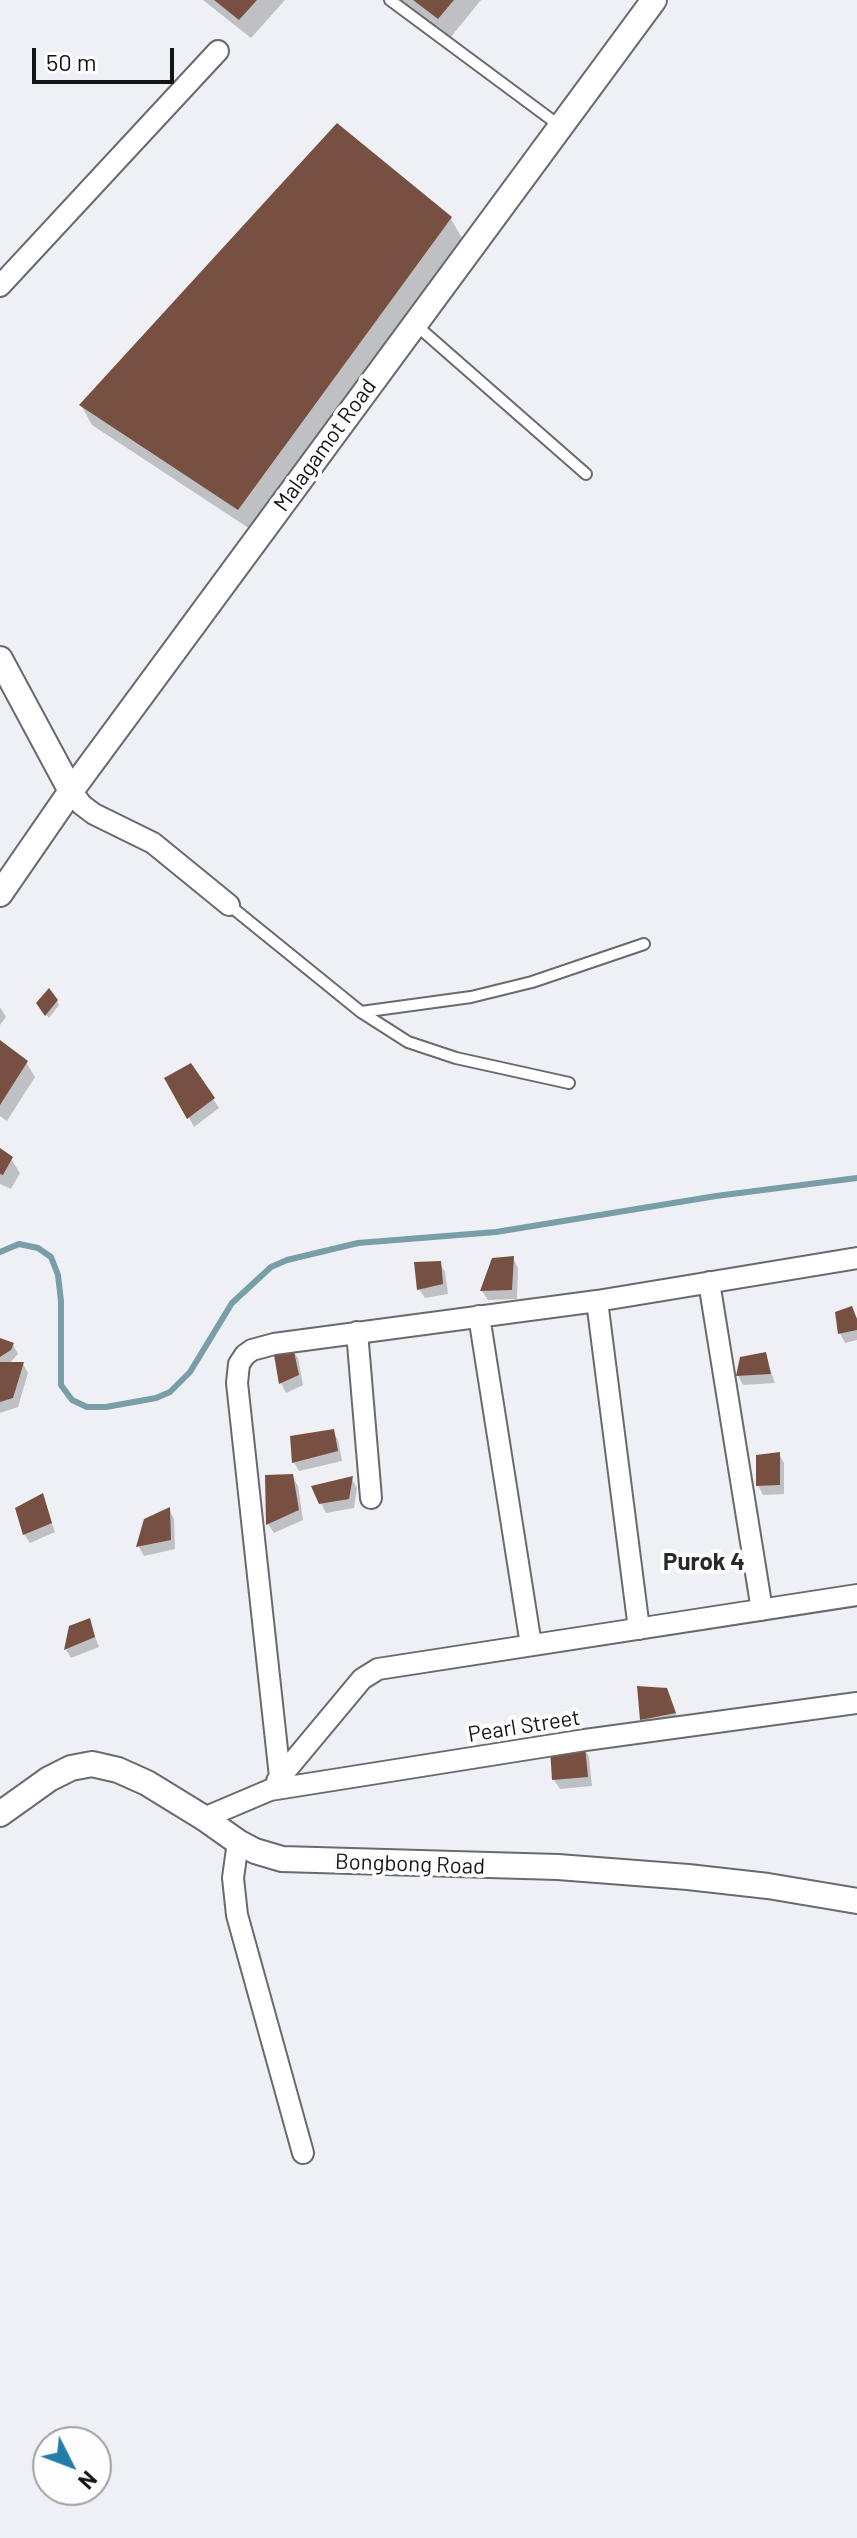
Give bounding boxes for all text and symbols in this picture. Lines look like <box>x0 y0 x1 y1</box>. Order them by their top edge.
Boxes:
scale bar <box>36 32 178 82</box>
text: 50 m <box>46 47 97 76</box>
street label: Malagamot Road <box>268 374 382 516</box>
district label: Purok 4 <box>663 1548 745 1576</box>
street label: Pearl Street <box>466 1704 582 1748</box>
street label: Bongbong Road <box>335 1848 485 1880</box>
north arrow <box>32 2426 112 2506</box>
text: N <box>74 2467 103 2495</box>

